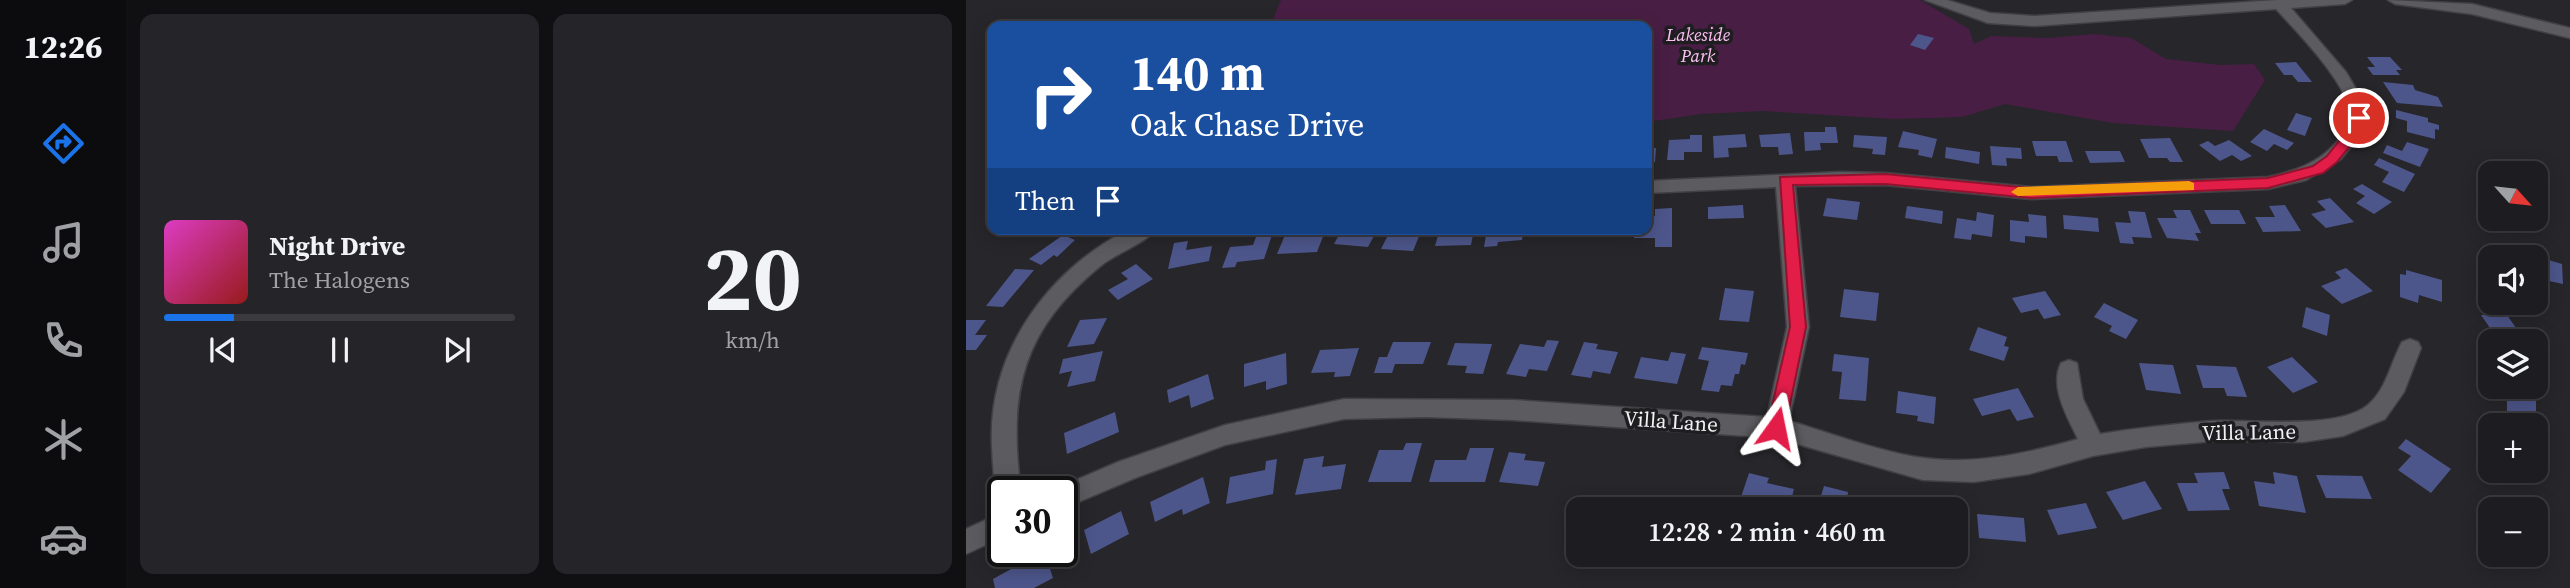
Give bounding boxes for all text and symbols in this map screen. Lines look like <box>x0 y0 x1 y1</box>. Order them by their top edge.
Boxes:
park label: Lakeside Park <box>1665 22 1731 68</box>
text: 12:26 <box>24 25 102 69</box>
text: 140 m <box>1130 39 1265 106</box>
icon: right <box>1015 49 1106 140</box>
pin <box>2329 88 2389 148</box>
icon: arrive <box>2340 99 2378 137</box>
text: Oak Chase Drive <box>1130 103 1364 147</box>
icon: directions <box>39 119 88 168</box>
north arrow <box>2478 161 2548 231</box>
map controls <box>2478 161 2548 567</box>
icon: arrive <box>1089 182 1127 220</box>
text: Then <box>1015 183 1075 219</box>
text: 20 <box>703 216 802 340</box>
icon: music <box>39 218 88 267</box>
text: Night Drive <box>269 228 405 264</box>
button: sound <box>2478 245 2548 315</box>
text: The Halogens <box>269 264 410 296</box>
icon: phone <box>39 316 88 365</box>
text: km/h <box>725 324 780 356</box>
button: layers <box>2478 329 2548 399</box>
icon: previous <box>204 331 242 369</box>
icon: pause <box>321 331 359 369</box>
icon: next <box>438 331 476 369</box>
position arrow <box>1739 391 1813 465</box>
street label: Villa Lane <box>1623 403 1719 439</box>
button: + <box>2478 413 2548 483</box>
icon: climate <box>39 415 88 464</box>
street label: Villa Lane <box>2202 417 2296 447</box>
speed limit sign: 30 <box>987 476 1078 567</box>
button: − <box>2478 497 2548 567</box>
icon: car <box>39 514 88 563</box>
text: 12:28 · 2 min · 460 m <box>1648 514 1886 550</box>

